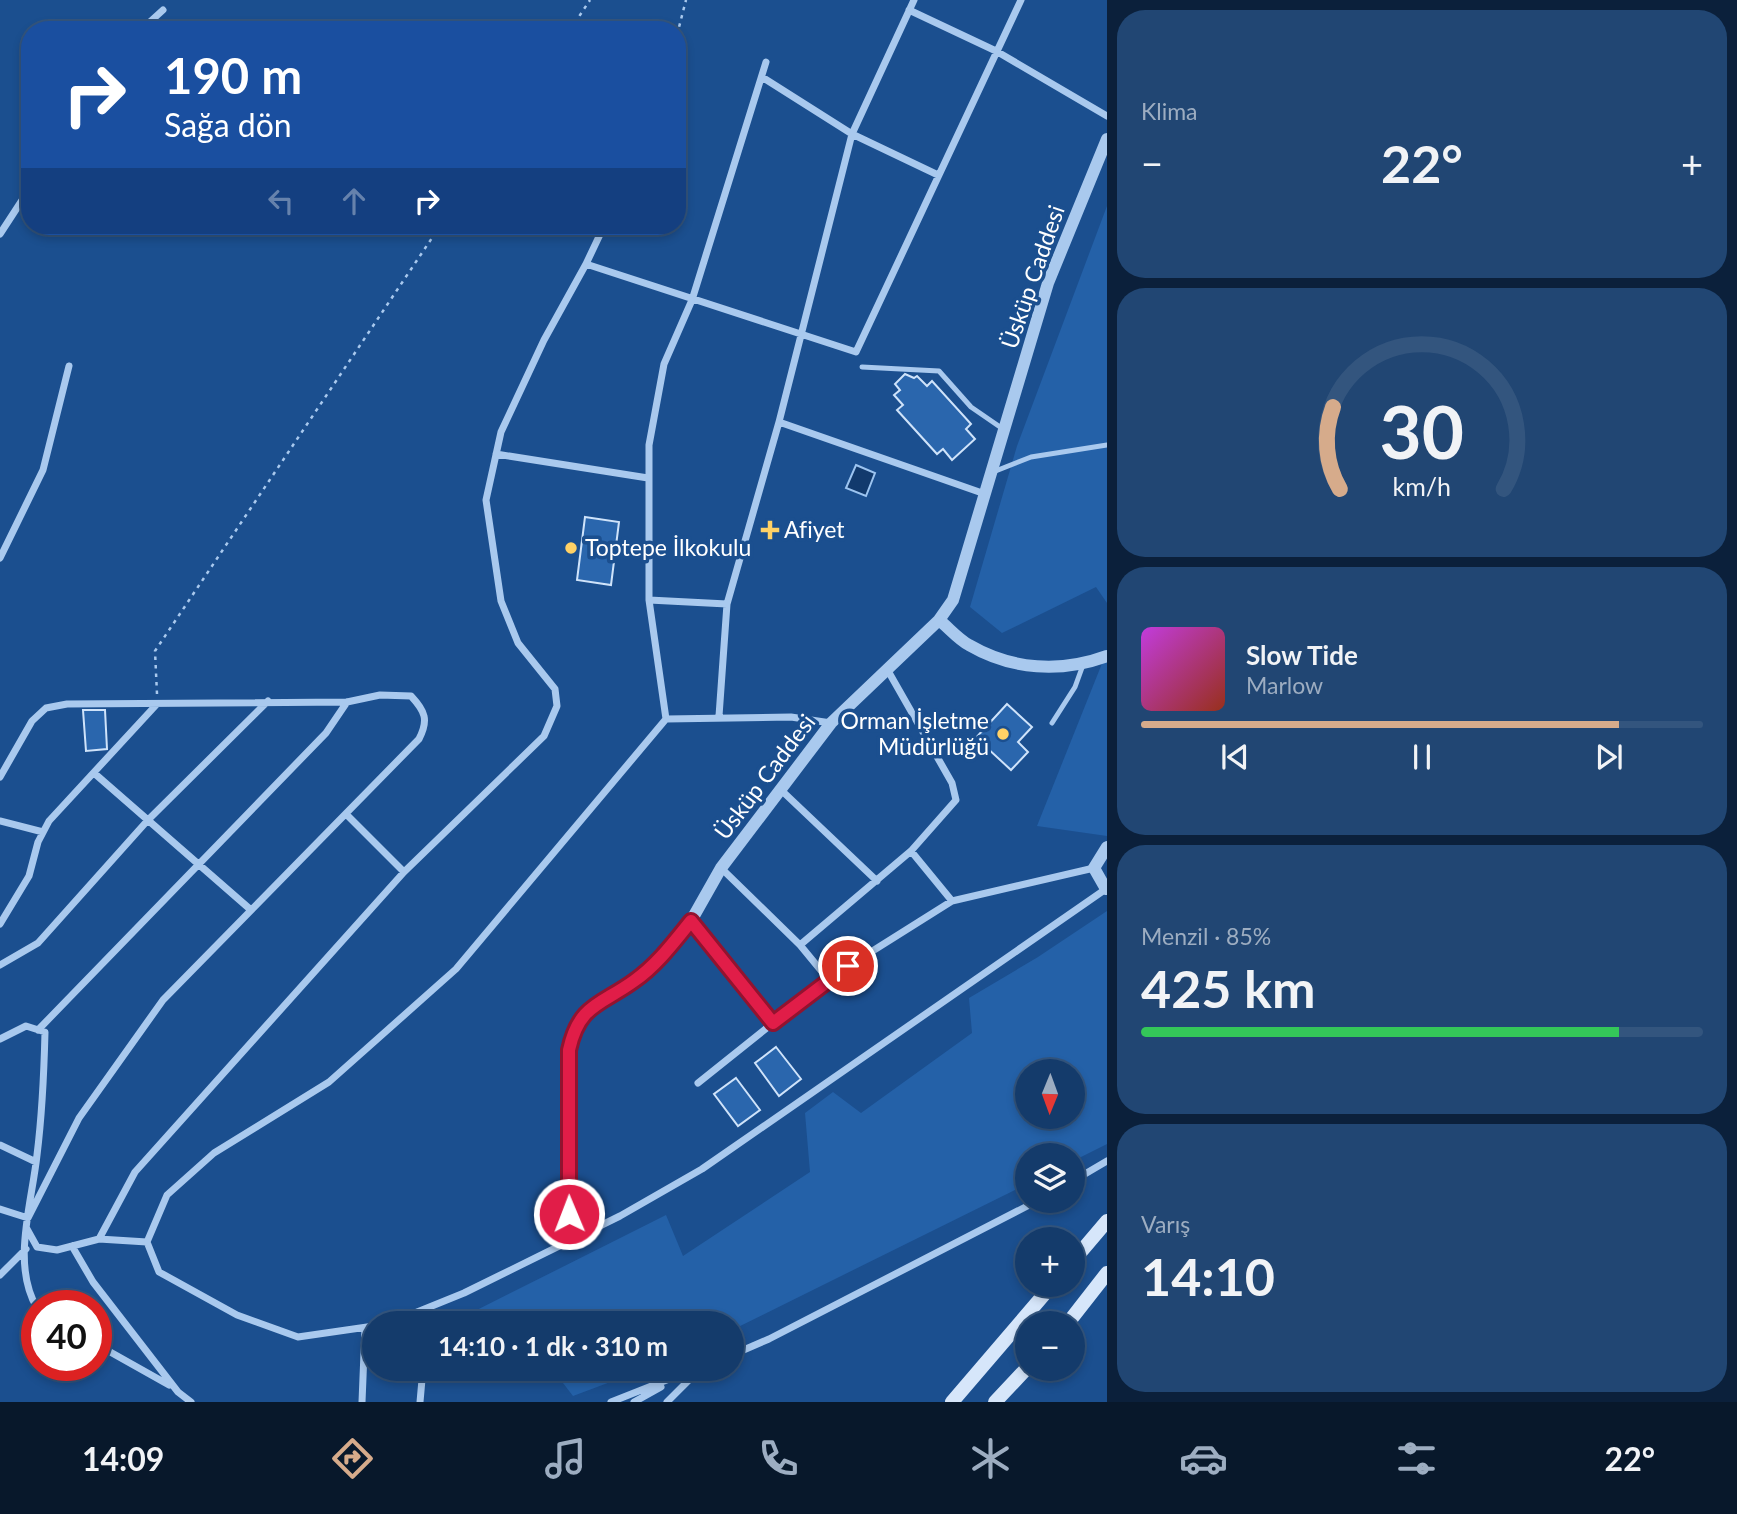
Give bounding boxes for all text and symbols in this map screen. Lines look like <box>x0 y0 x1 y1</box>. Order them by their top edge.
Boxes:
text: 190 m <box>164 46 302 104</box>
icon: right <box>49 49 140 140</box>
text: Klima <box>1141 97 1198 125</box>
text: Sağa dön <box>164 105 292 144</box>
text: 22° <box>1381 132 1463 194</box>
text: − <box>1141 140 1163 186</box>
text: + <box>1681 140 1703 186</box>
icon: left <box>262 182 300 220</box>
icon: ahead <box>335 182 373 220</box>
icon: right <box>408 182 446 220</box>
street label: Üsküp Caddesi <box>994 201 1070 352</box>
text: 30 <box>1380 387 1464 475</box>
text: km/h <box>1393 470 1451 500</box>
place label: Afiyet <box>784 515 845 543</box>
marker: Afiyet <box>762 522 778 538</box>
place label: Toptepe İlkokulu <box>585 533 751 561</box>
marker: Toptepe İlkokulu <box>563 540 579 556</box>
text: Slow Tide <box>1246 639 1358 671</box>
text: Marlow <box>1246 671 1323 699</box>
place label: Orman İşletme Müdürlüğü <box>841 706 989 760</box>
street label: Üsküp Caddesi <box>708 708 820 845</box>
marker: Orman İşletme Müdürlüğü <box>995 726 1011 742</box>
icon: previous <box>1216 738 1254 776</box>
icon: pause <box>1403 738 1441 776</box>
icon: next <box>1590 738 1628 776</box>
text: Menzil · 85% <box>1141 922 1271 950</box>
pin <box>818 936 878 996</box>
icon: arrive <box>829 947 867 985</box>
text: 425 km <box>1141 957 1315 1019</box>
north arrow <box>1015 1059 1085 1129</box>
map controls <box>1015 1059 1085 1381</box>
button: layers <box>1015 1143 1085 1213</box>
position arrow <box>532 1177 606 1251</box>
text: Varış <box>1141 1210 1190 1238</box>
button: + <box>1015 1227 1085 1297</box>
text: 14:10 <box>1141 1245 1275 1307</box>
speed limit sign: 40 <box>21 1290 112 1381</box>
button: − <box>1015 1311 1085 1381</box>
text: 14:10 · 1 dk · 310 m <box>438 1330 668 1362</box>
icon: directions <box>328 1434 377 1483</box>
icon: music <box>541 1434 590 1483</box>
icon: phone <box>754 1434 803 1483</box>
icon: climate <box>966 1434 1015 1483</box>
icon: car <box>1179 1434 1228 1483</box>
icon: filters <box>1392 1434 1441 1483</box>
text: 14:09 <box>82 1439 164 1478</box>
text: 22° <box>1605 1439 1655 1478</box>

